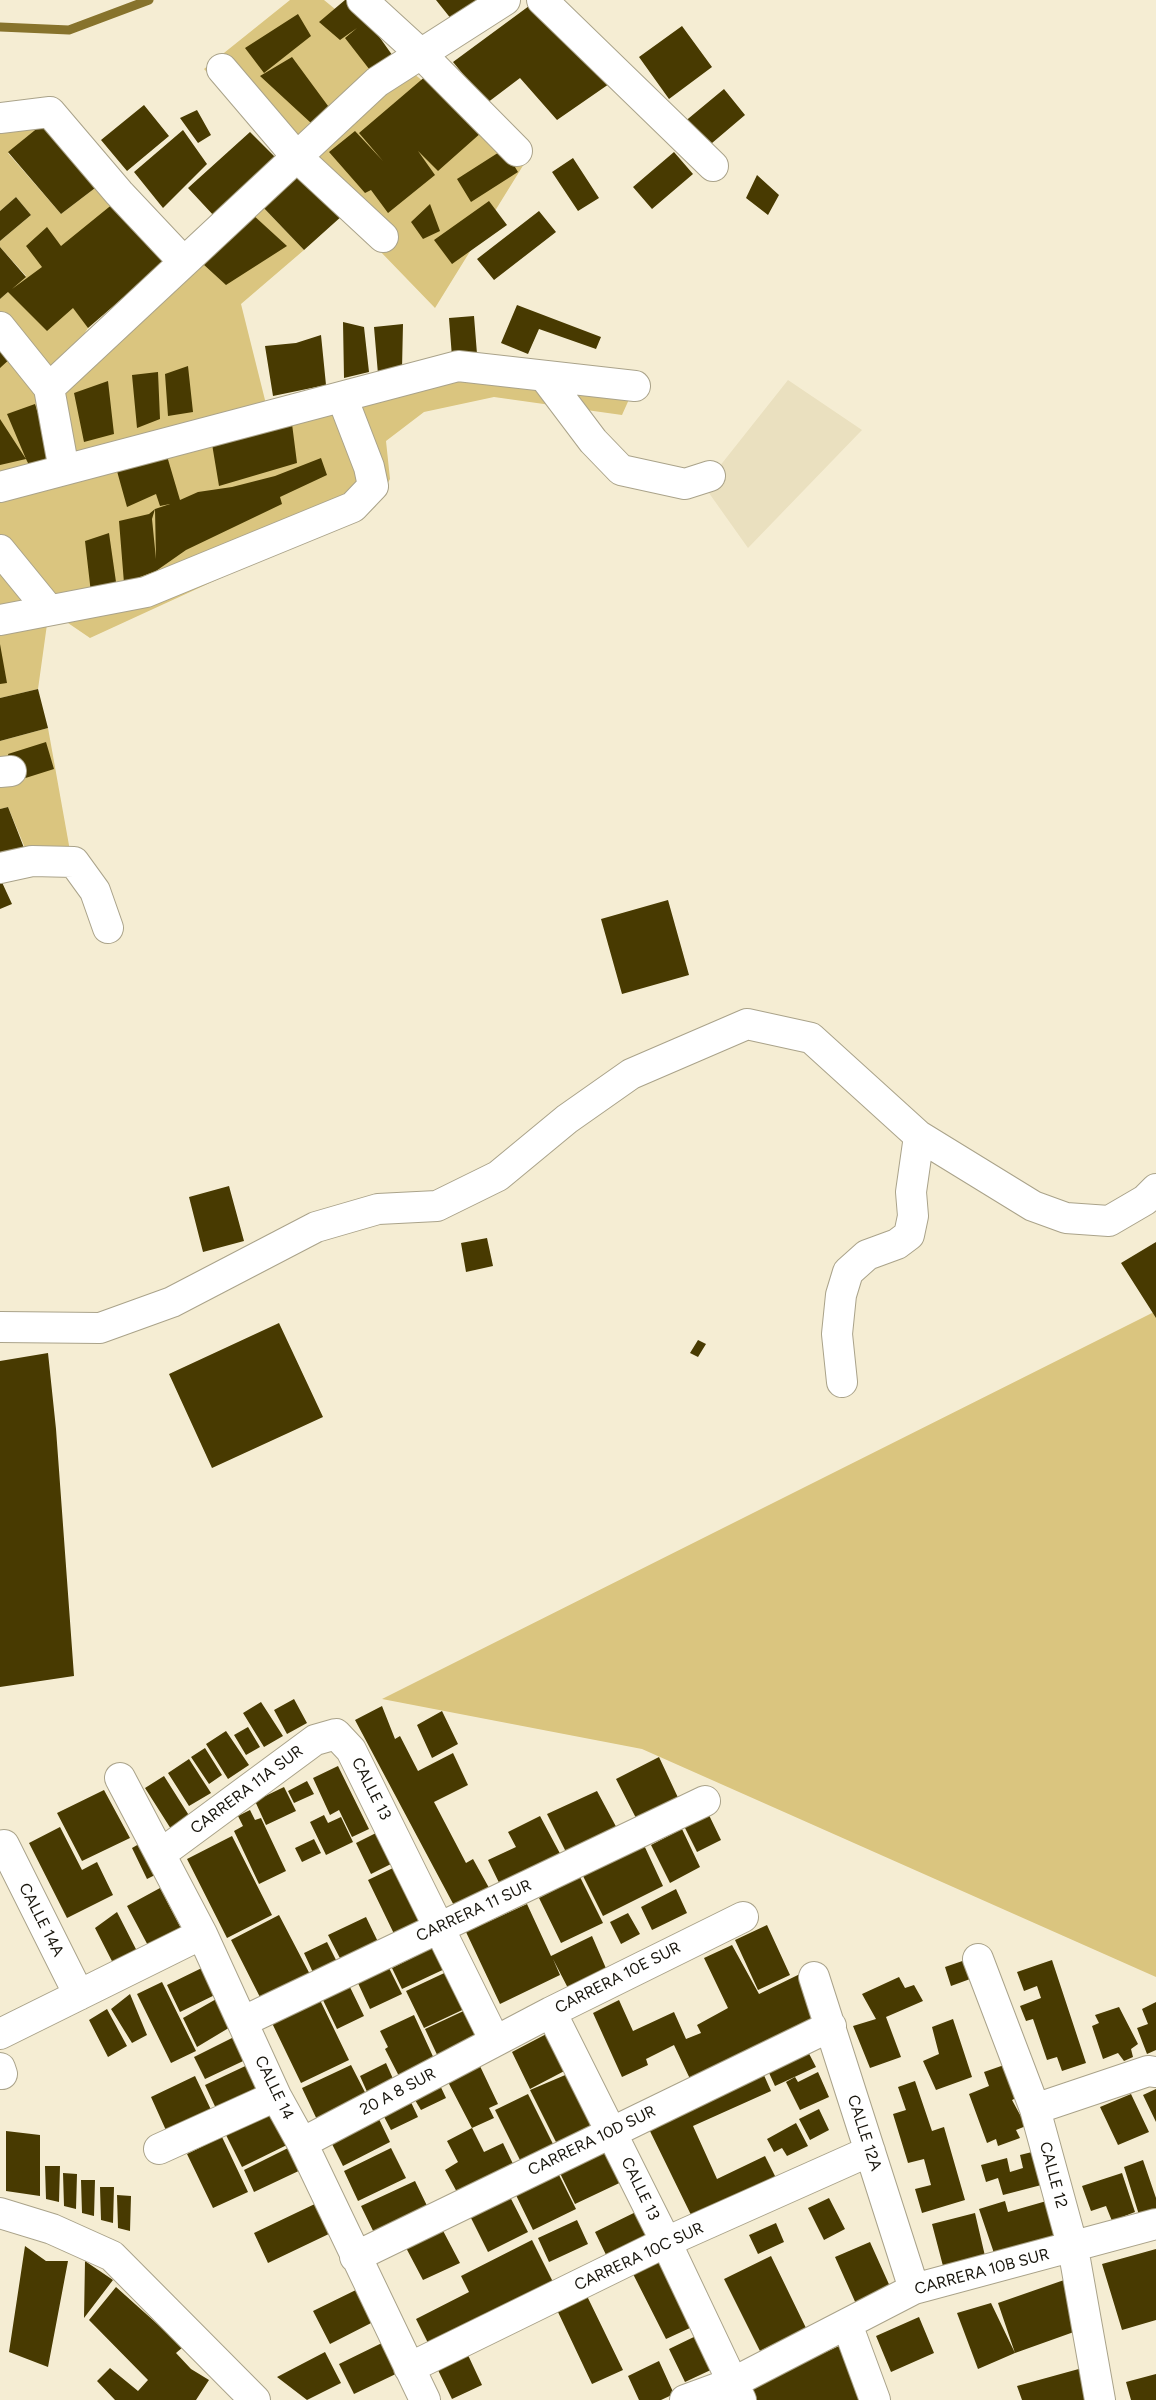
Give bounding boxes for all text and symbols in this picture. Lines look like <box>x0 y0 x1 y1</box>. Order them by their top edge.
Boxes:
street label: CARRERA 11A SUR <box>187 1741 307 1839</box>
street label: CALLE 13 <box>347 1754 395 1824</box>
street label: CARRERA 11 SUR <box>413 1876 535 1946</box>
street label: CALLE 14A <box>14 1880 68 1960</box>
street label: CARRERA 10E SUR <box>552 1938 684 2018</box>
street label: CALLE 14 <box>250 2053 298 2123</box>
street label: 20 A 8 SUR <box>357 2064 439 2120</box>
street label: CALLE 12A <box>843 2093 885 2173</box>
street label: CARRERA 10D SUR <box>525 2102 659 2180</box>
street label: CALLE 12 <box>1035 2140 1071 2210</box>
street label: CALLE 13 <box>617 2154 663 2224</box>
street label: CARRERA 10C SUR <box>571 2219 707 2295</box>
street label: CARRERA 10B SUR <box>913 2245 1051 2299</box>

